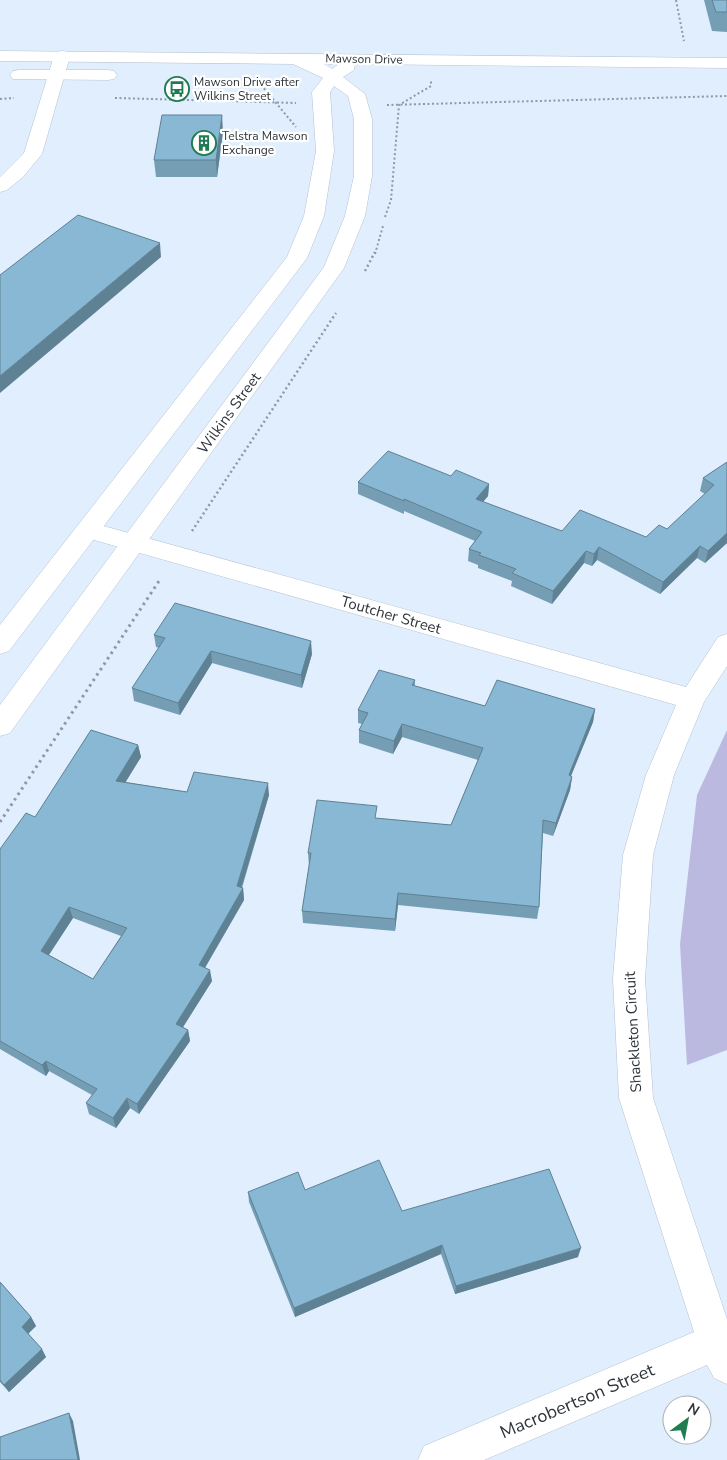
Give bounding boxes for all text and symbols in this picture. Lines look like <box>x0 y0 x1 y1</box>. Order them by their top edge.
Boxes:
street label: Mawson Drive <box>325 50 403 68</box>
place label: Mawson Drive after Wilkins Street <box>194 74 300 104</box>
bus stop icon: Mawson Drive after Wilkins Street <box>164 76 190 102</box>
place label: Telstra Mawson Exchange <box>222 128 308 158</box>
building icon: Telstra Mawson Exchange <box>191 130 217 156</box>
street label: Wilkins Street <box>193 368 266 458</box>
street label: Toutcher Street <box>339 591 444 639</box>
street label: Shackleton Circuit <box>620 970 646 1093</box>
street label: Macrobertson Street <box>496 1357 659 1444</box>
north arrow <box>662 1395 712 1445</box>
text: N <box>684 1399 703 1420</box>

